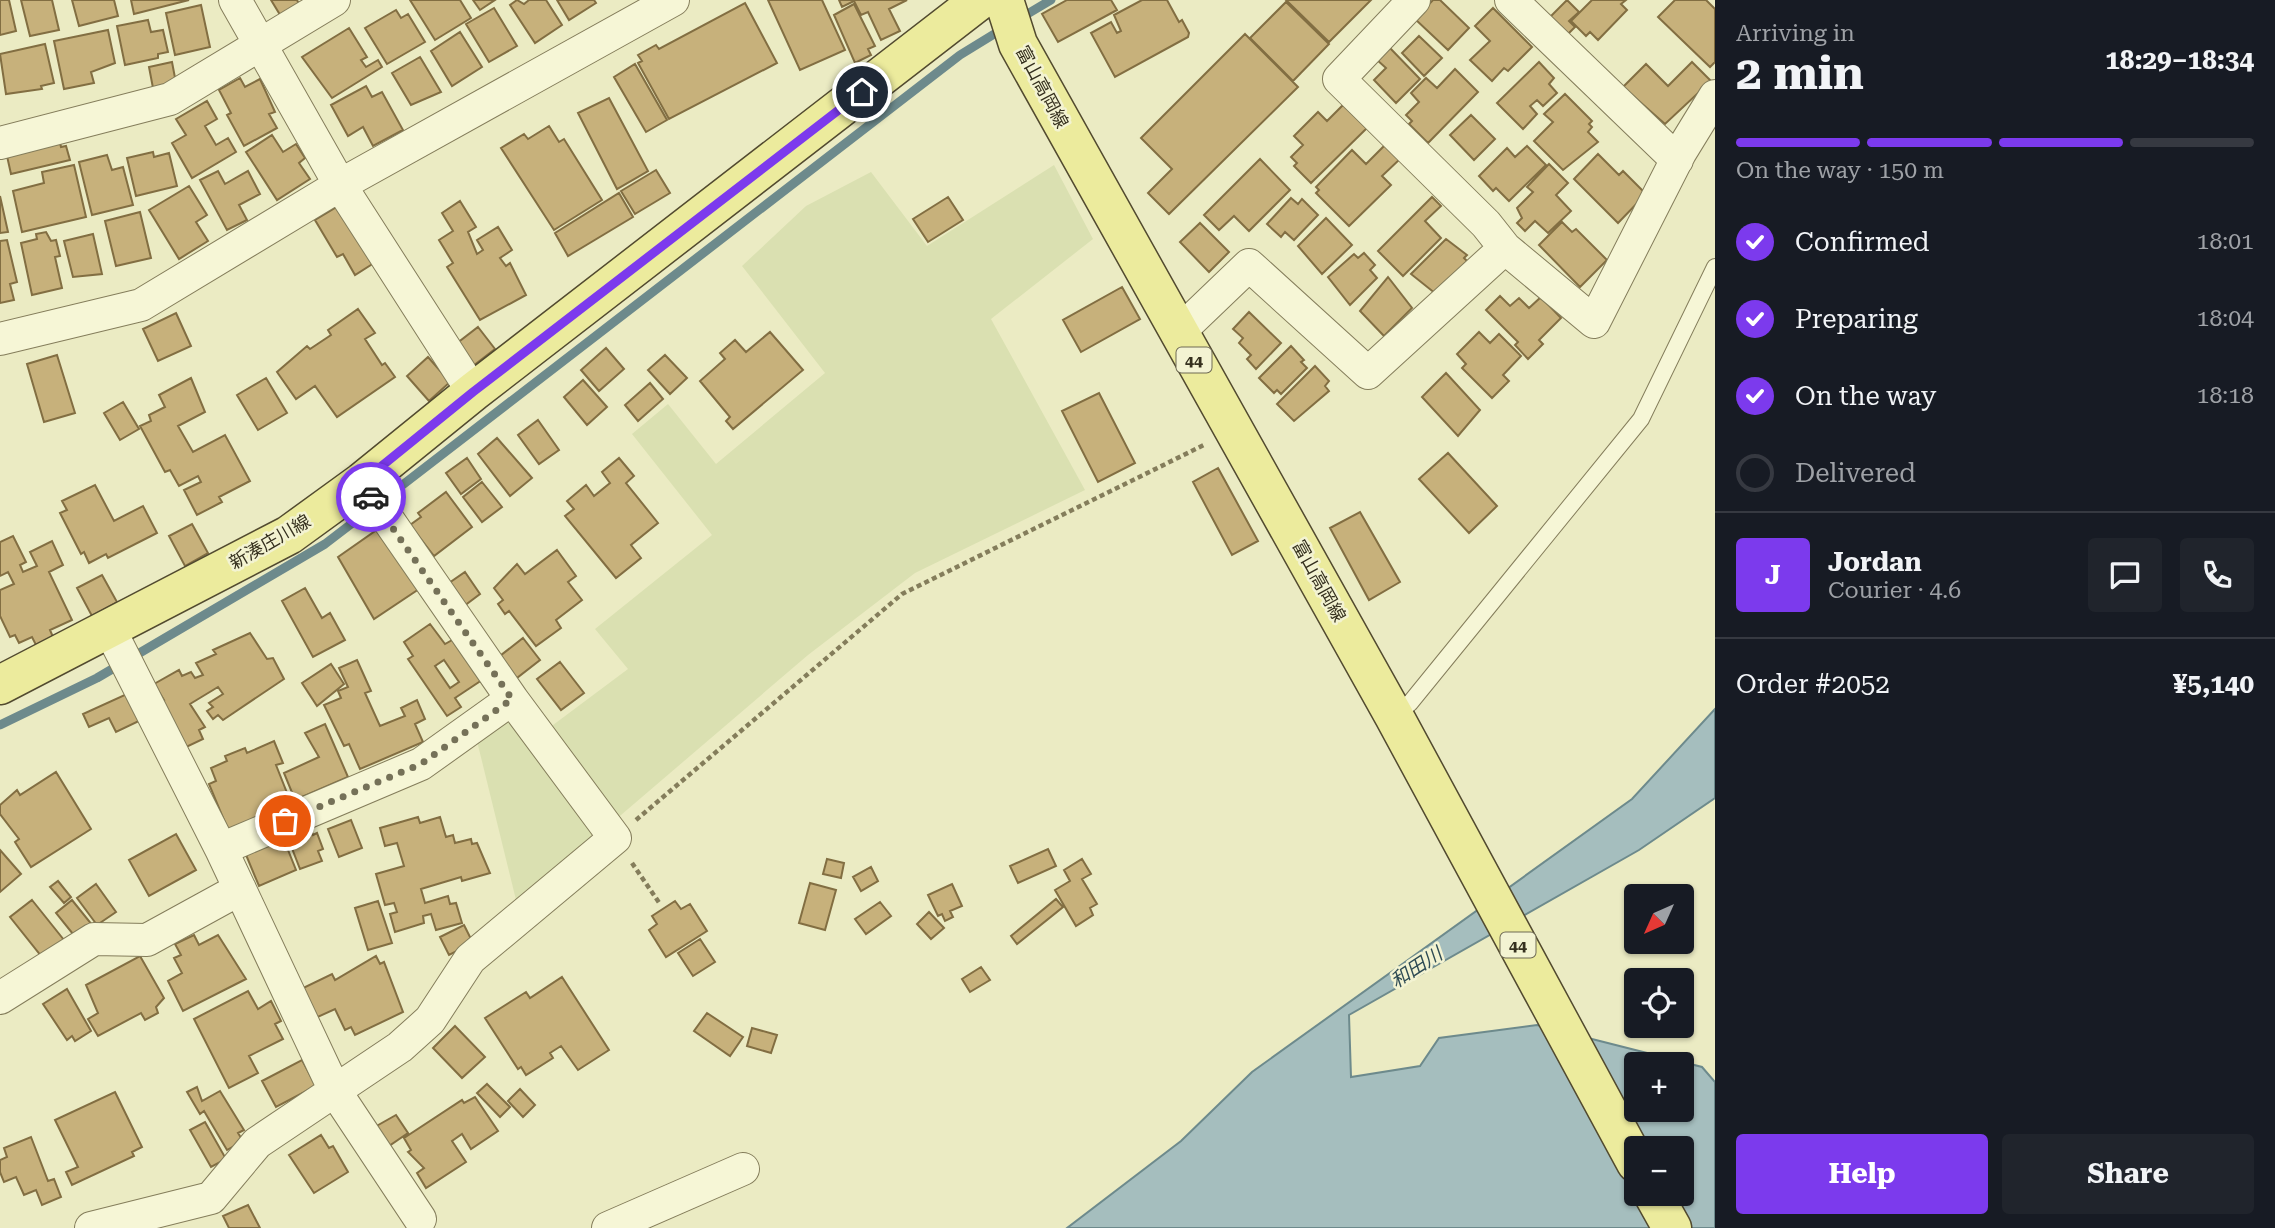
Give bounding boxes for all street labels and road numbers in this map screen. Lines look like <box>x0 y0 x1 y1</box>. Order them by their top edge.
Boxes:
street label: 富山高岡線 <box>1012 42 1073 131</box>
road number: 44 <box>1176 348 1212 372</box>
street label: 新湊庄川線 <box>226 510 314 573</box>
street label: 富山高岡線 <box>1288 536 1350 625</box>
road number: 44 <box>1500 932 1536 958</box>

